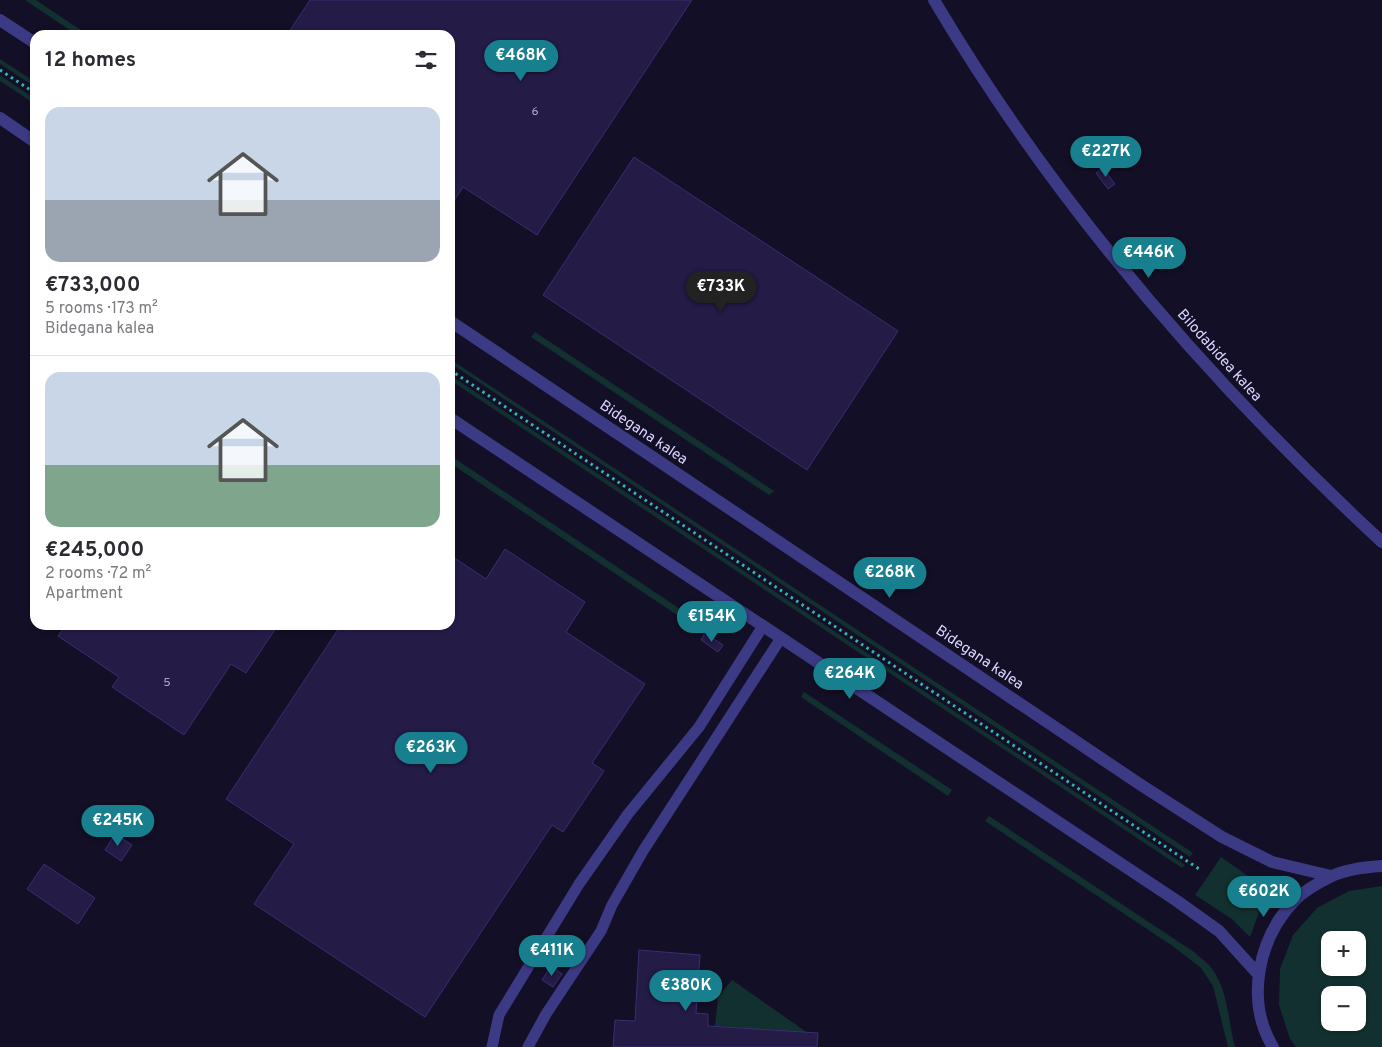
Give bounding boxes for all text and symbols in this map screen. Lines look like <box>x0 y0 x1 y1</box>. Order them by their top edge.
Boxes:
pin: €468K <box>486 39 556 82</box>
icon: filters <box>412 46 440 74</box>
text: €468K <box>495 46 547 66</box>
text: 12 homes <box>45 47 136 74</box>
house number: 6 <box>531 104 539 120</box>
pin: €227K <box>1071 136 1141 178</box>
icon: home <box>198 139 288 229</box>
text: €227K <box>1081 142 1131 162</box>
pin: €446K <box>1114 236 1184 279</box>
text: €446K <box>1123 243 1175 263</box>
pin: €733K <box>686 270 756 313</box>
text: €733,000 <box>45 272 141 299</box>
text: €733K <box>697 277 745 297</box>
text: 5 rooms · 173 m² <box>45 299 158 319</box>
street label: Bilodabidea kalea <box>1172 306 1265 406</box>
text: Bidegana kalea <box>45 319 154 339</box>
street label: Bidegana kalea <box>595 397 691 470</box>
icon: home <box>198 405 288 495</box>
text: €245,000 <box>45 537 144 564</box>
pin: €268K <box>855 556 925 599</box>
text: €268K <box>864 563 916 583</box>
text: 2 rooms · 72 m² <box>45 564 151 584</box>
text: Apartment <box>45 584 123 604</box>
pin: €154K <box>677 600 747 643</box>
text: €154K <box>688 607 736 627</box>
street label: Bidegana kalea <box>931 622 1027 695</box>
pin: €264K <box>815 658 885 700</box>
text: €264K <box>824 664 876 684</box>
house number: 5 <box>163 675 171 691</box>
pin: €263K <box>396 732 466 774</box>
text: €263K <box>406 738 456 758</box>
pin: €245K <box>83 804 153 847</box>
text: €245K <box>92 811 144 831</box>
pin: €602K <box>1229 876 1299 918</box>
text: €602K <box>1238 882 1290 902</box>
map controls <box>1321 931 1366 1031</box>
button: + <box>1321 931 1366 976</box>
pin: €411K <box>517 934 587 977</box>
text: €411K <box>530 941 574 961</box>
pin: €380K <box>651 970 721 1012</box>
text: €380K <box>660 976 712 996</box>
button: − <box>1321 986 1366 1031</box>

